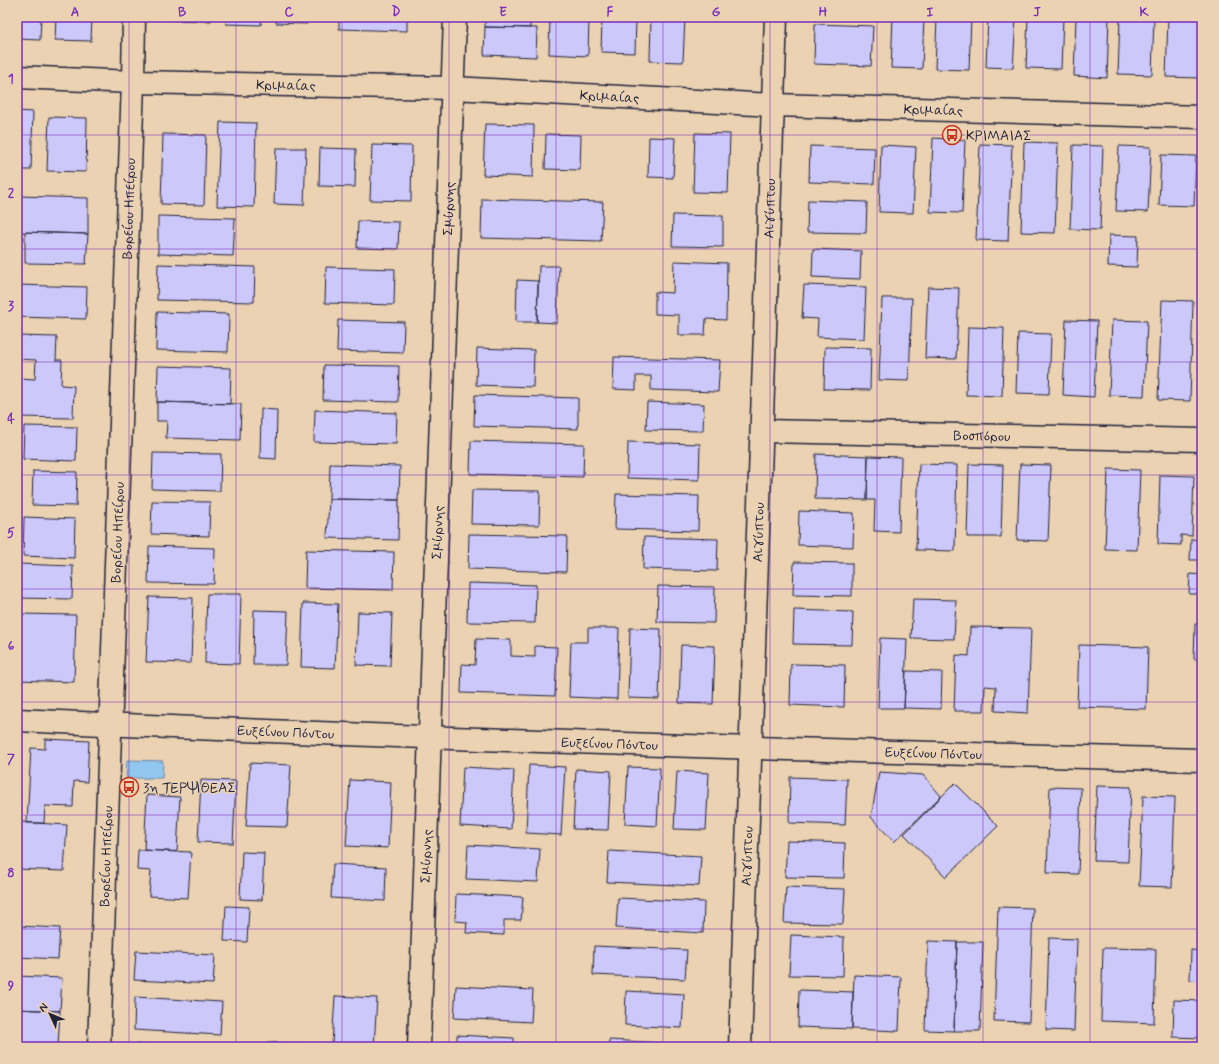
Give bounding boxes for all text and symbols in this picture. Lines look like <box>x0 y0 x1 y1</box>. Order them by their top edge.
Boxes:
text: A <box>71 4 79 21</box>
text: B <box>178 4 187 21</box>
text: C <box>284 4 294 21</box>
text: D <box>392 4 401 21</box>
text: E <box>499 4 507 21</box>
text: F <box>607 4 614 21</box>
text: G <box>712 4 721 21</box>
text: H <box>819 4 828 21</box>
text: I <box>927 4 934 21</box>
text: J <box>1033 4 1041 21</box>
text: K <box>1139 4 1149 21</box>
text: 1 <box>8 71 14 88</box>
street label: Κριμαίας <box>256 76 316 95</box>
street label: Κριμαίας <box>579 87 640 108</box>
street label: Κριμαίας <box>903 101 963 120</box>
bus stop icon: ΚΡΙΜΑΙΑΣ <box>941 124 963 146</box>
place label: ΚΡΙΜΑΙΑΣ <box>966 127 1032 145</box>
street label: Βορείου Ηπείρου <box>119 158 140 259</box>
street label: Αιγύπτου <box>760 178 780 239</box>
street label: Σμύρνης <box>439 181 459 236</box>
text: 2 <box>8 185 15 202</box>
text: 3 <box>8 298 14 315</box>
text: 4 <box>7 411 15 428</box>
street label: Βοσπόρου <box>953 427 1011 446</box>
street label: Βορείου Ηπείρου <box>107 482 129 583</box>
street label: Αιγύπτου <box>749 502 769 563</box>
street label: Σμύρνης <box>428 505 448 560</box>
text: 5 <box>7 525 15 542</box>
text: 6 <box>8 638 15 655</box>
street label: Ευξείνου Πόντου <box>237 722 335 744</box>
street label: Ευξείνου Πόντου <box>561 734 658 755</box>
street label: Ευξείνου Πόντου <box>885 744 982 764</box>
text: 7 <box>7 751 15 768</box>
bus stop icon: 3η ΤΕΡΨΙΘΕΑΣ <box>118 776 140 798</box>
place label: 3η ΤΕΡΨΙΘΕΑΣ <box>143 779 236 797</box>
street label: Βορείου Ηπείρου <box>96 805 117 907</box>
street label: Αιγύπτου <box>738 826 758 887</box>
street label: Σμύρνης <box>417 829 437 883</box>
text: 8 <box>7 865 15 882</box>
text: 9 <box>8 978 15 995</box>
north arrow <box>30 994 70 1034</box>
text: N <box>36 1000 51 1015</box>

